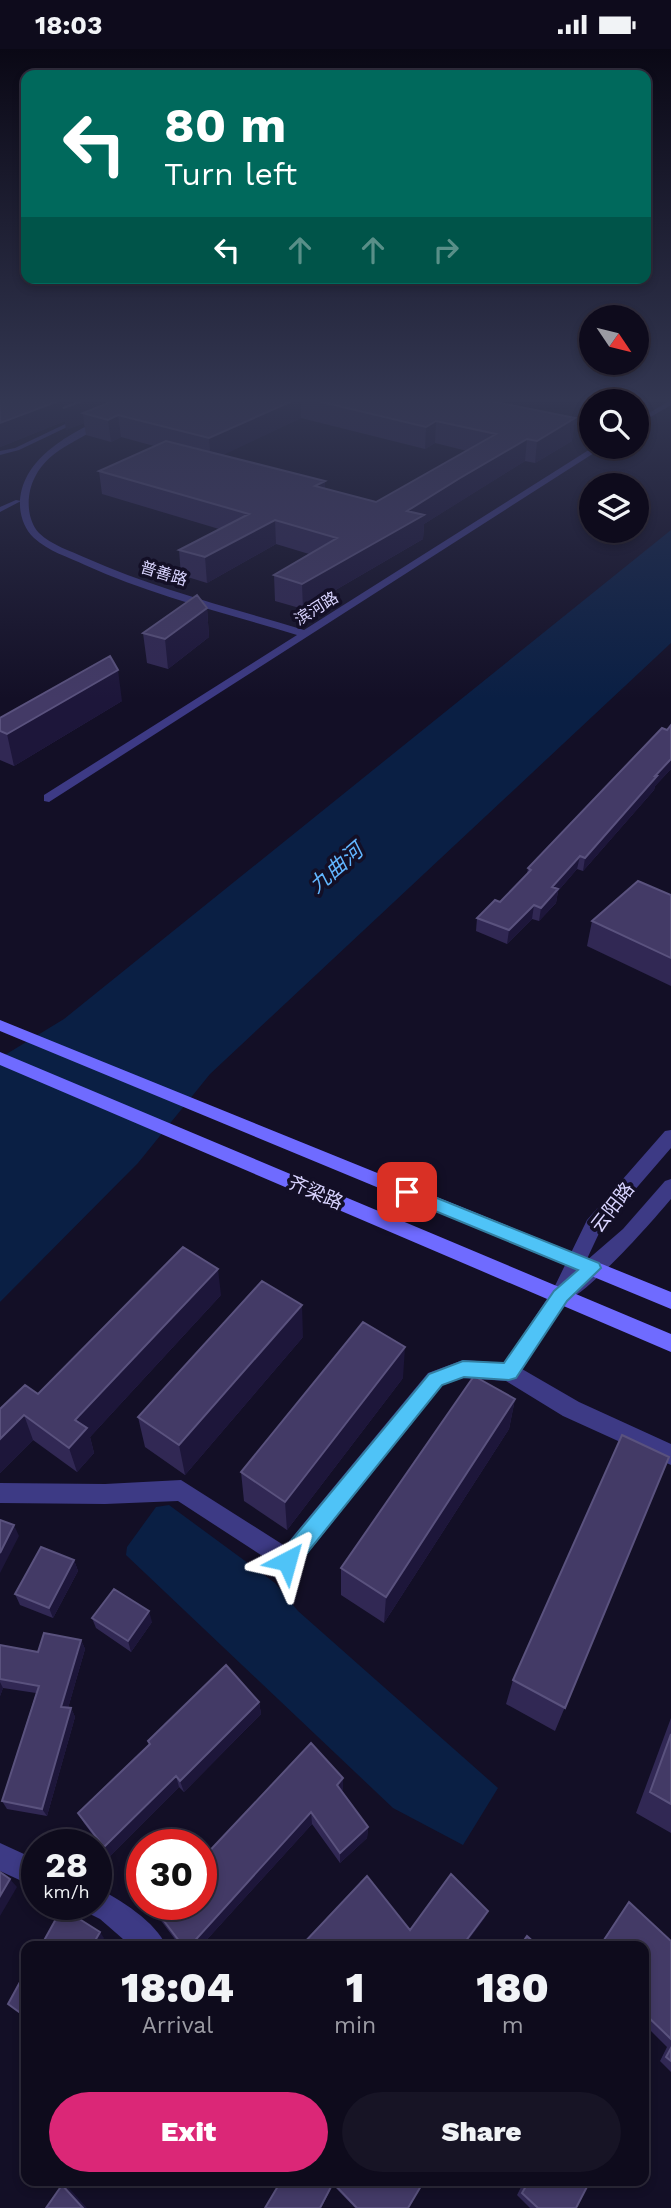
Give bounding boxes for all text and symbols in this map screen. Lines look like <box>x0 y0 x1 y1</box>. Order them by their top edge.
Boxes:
text: 18:03 <box>35 10 102 40</box>
text: 80 m <box>164 96 286 154</box>
icon: left <box>49 98 140 189</box>
text: Turn left <box>164 155 297 193</box>
icon: left <box>208 231 246 269</box>
icon: ahead <box>281 231 319 269</box>
icon: ahead <box>354 231 392 269</box>
icon: right <box>427 231 465 269</box>
north arrow <box>579 305 649 375</box>
map controls <box>579 305 649 543</box>
button: search <box>579 389 649 459</box>
button: layers <box>579 473 649 543</box>
street label: 普善路 <box>138 557 190 590</box>
street label: 滨河路 <box>291 588 342 629</box>
water label: 九曲河 <box>304 835 371 898</box>
pin <box>377 1162 437 1222</box>
street label: 齐梁路 <box>285 1171 347 1214</box>
icon: arrive <box>388 1173 426 1211</box>
street label: 云阳路 <box>586 1178 639 1237</box>
position arrow <box>250 1524 324 1598</box>
speed limit sign: 30 <box>126 1829 217 1920</box>
text: 28 <box>45 1844 88 1886</box>
text: km/h <box>43 1881 90 1902</box>
text: 18:04 <box>121 1963 234 2012</box>
text: 1 <box>346 1963 365 2012</box>
text: 180 <box>476 1963 549 2012</box>
text: Arrival <box>142 2012 213 2039</box>
text: min <box>334 2012 376 2039</box>
text: m <box>502 2012 524 2039</box>
button: Exit <box>49 2092 328 2172</box>
button: Share <box>342 2092 621 2172</box>

